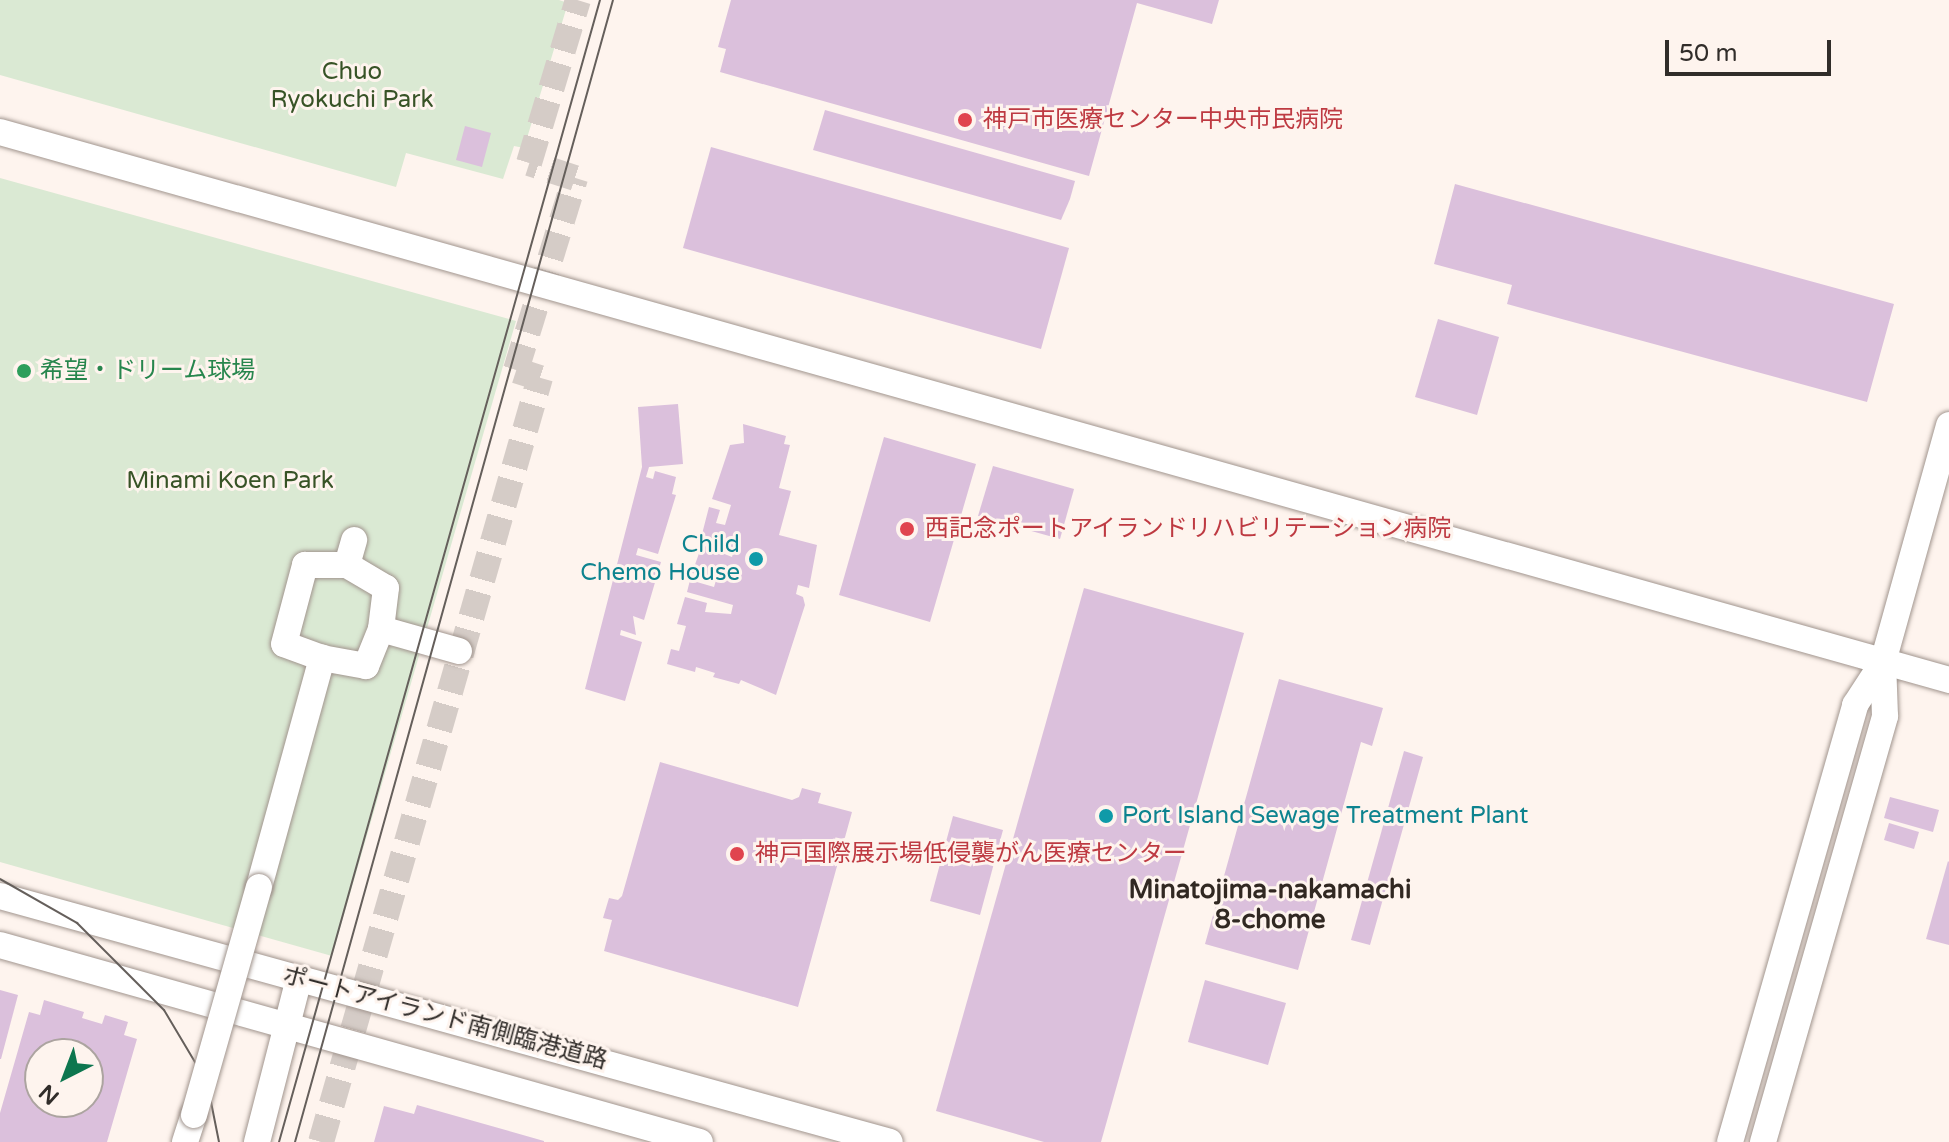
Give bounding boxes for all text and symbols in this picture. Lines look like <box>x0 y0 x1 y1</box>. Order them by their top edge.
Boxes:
scale bar <box>1669 24 1835 74</box>
text: 50 m <box>1679 39 1737 68</box>
park label: Chuo Ryokuchi Park <box>271 58 433 114</box>
place label: 神戸市医療センター中央市民病院 <box>983 106 1343 134</box>
marker: 神戸市医療センター中央市民病院 <box>954 109 976 131</box>
place label: 希望・ドリーム球場 <box>40 357 256 385</box>
marker: 希望・ドリーム球場 <box>15 362 33 380</box>
park label: Minami Koen Park <box>126 467 334 495</box>
place label: 西記念ポートアイランドリハビリテーション病院 <box>925 515 1453 543</box>
marker: 西記念ポートアイランドリハビリテーション病院 <box>896 518 918 540</box>
place label: Child Chemo House <box>580 531 740 587</box>
marker: Child Chemo House <box>747 550 765 568</box>
place label: Port Island Sewage Treatment Plant <box>1122 802 1528 830</box>
marker: Port Island Sewage Treatment Plant <box>1097 807 1115 825</box>
place label: 神戸国際展示場低侵襲がん医療センター <box>755 840 1187 868</box>
marker: 神戸国際展示場低侵襲がん医療センター <box>726 843 748 865</box>
district label: Minatojima-nakamachi 8-chome <box>1129 874 1411 936</box>
street label: ポートアイランド南側臨港道路 <box>279 961 611 1075</box>
north arrow <box>24 1038 104 1118</box>
text: N <box>34 1079 65 1110</box>

